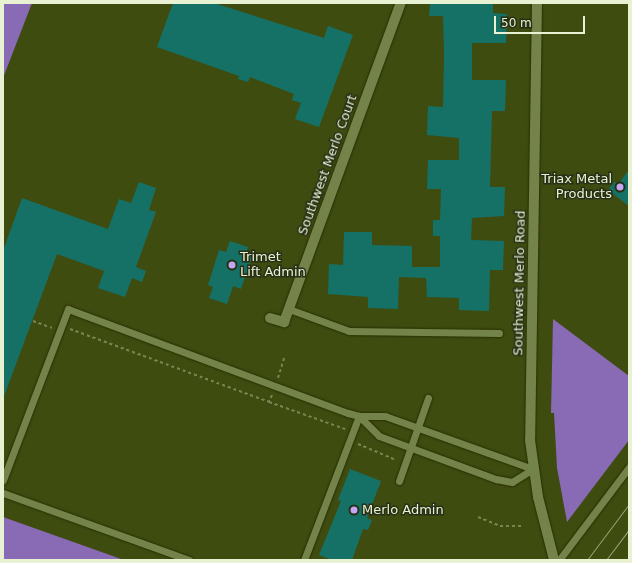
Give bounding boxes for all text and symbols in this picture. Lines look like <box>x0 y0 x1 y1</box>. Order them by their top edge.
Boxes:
scale bar <box>496 8 587 34</box>
text: 50 m <box>501 16 532 30</box>
street label: Southwest Merlo Court <box>295 93 361 237</box>
place label: Triax Metal Products <box>541 172 612 203</box>
marker: Triax Metal Products <box>615 182 625 192</box>
street label: Southwest Merlo Road <box>511 210 529 356</box>
place label: Trimet Lift Admin <box>240 250 306 281</box>
marker: Trimet Lift Admin <box>227 260 237 270</box>
place label: Merlo Admin <box>362 502 444 518</box>
marker: Merlo Admin <box>349 505 359 515</box>

